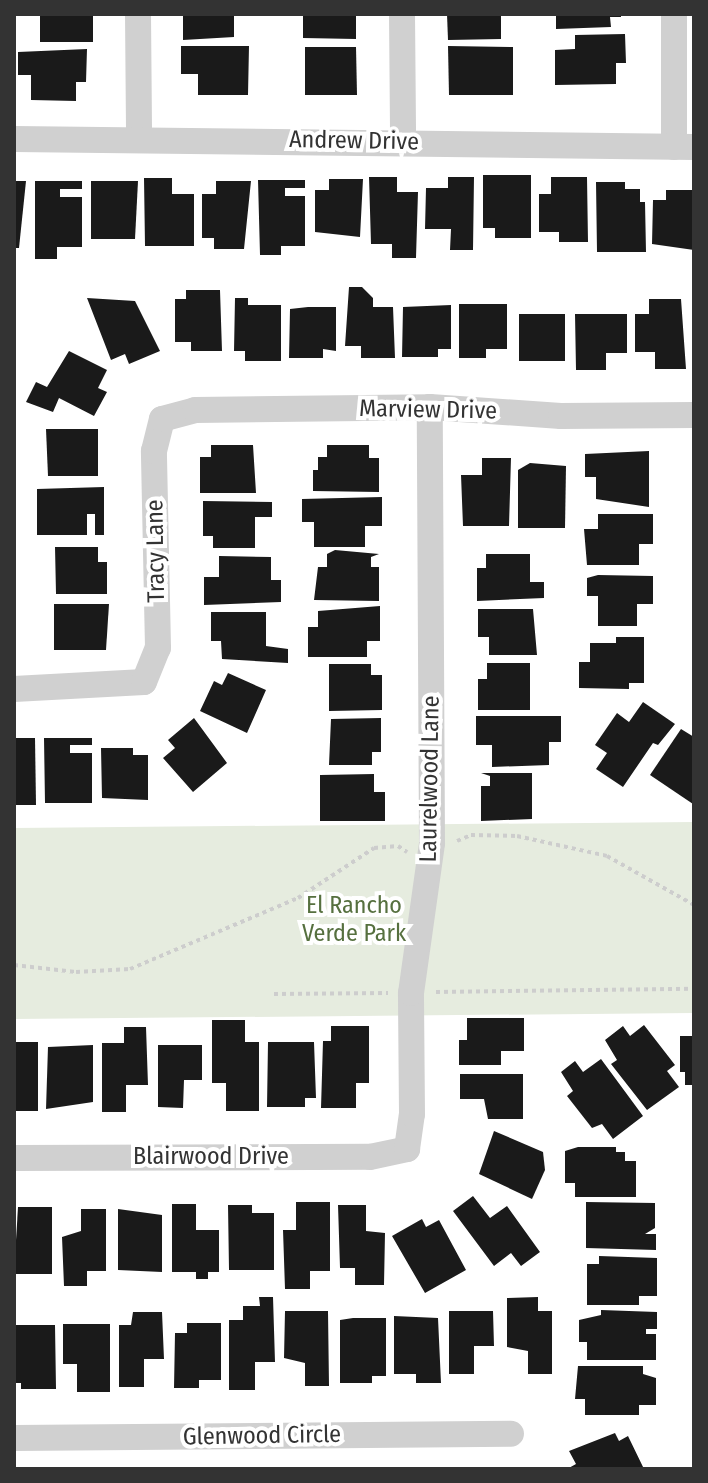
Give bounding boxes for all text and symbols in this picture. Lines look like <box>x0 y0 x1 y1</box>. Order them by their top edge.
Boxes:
street label: Andrew Drive <box>289 125 419 157</box>
street label: Marview Drive <box>359 394 497 426</box>
street label: Tracy Lane <box>141 499 171 603</box>
street label: Laurelwood Lane <box>414 695 446 863</box>
park label: El Rancho Verde Park <box>302 892 406 948</box>
street label: Blairwood Drive <box>133 1143 289 1171</box>
street label: Glenwood Circle <box>183 1420 341 1452</box>

